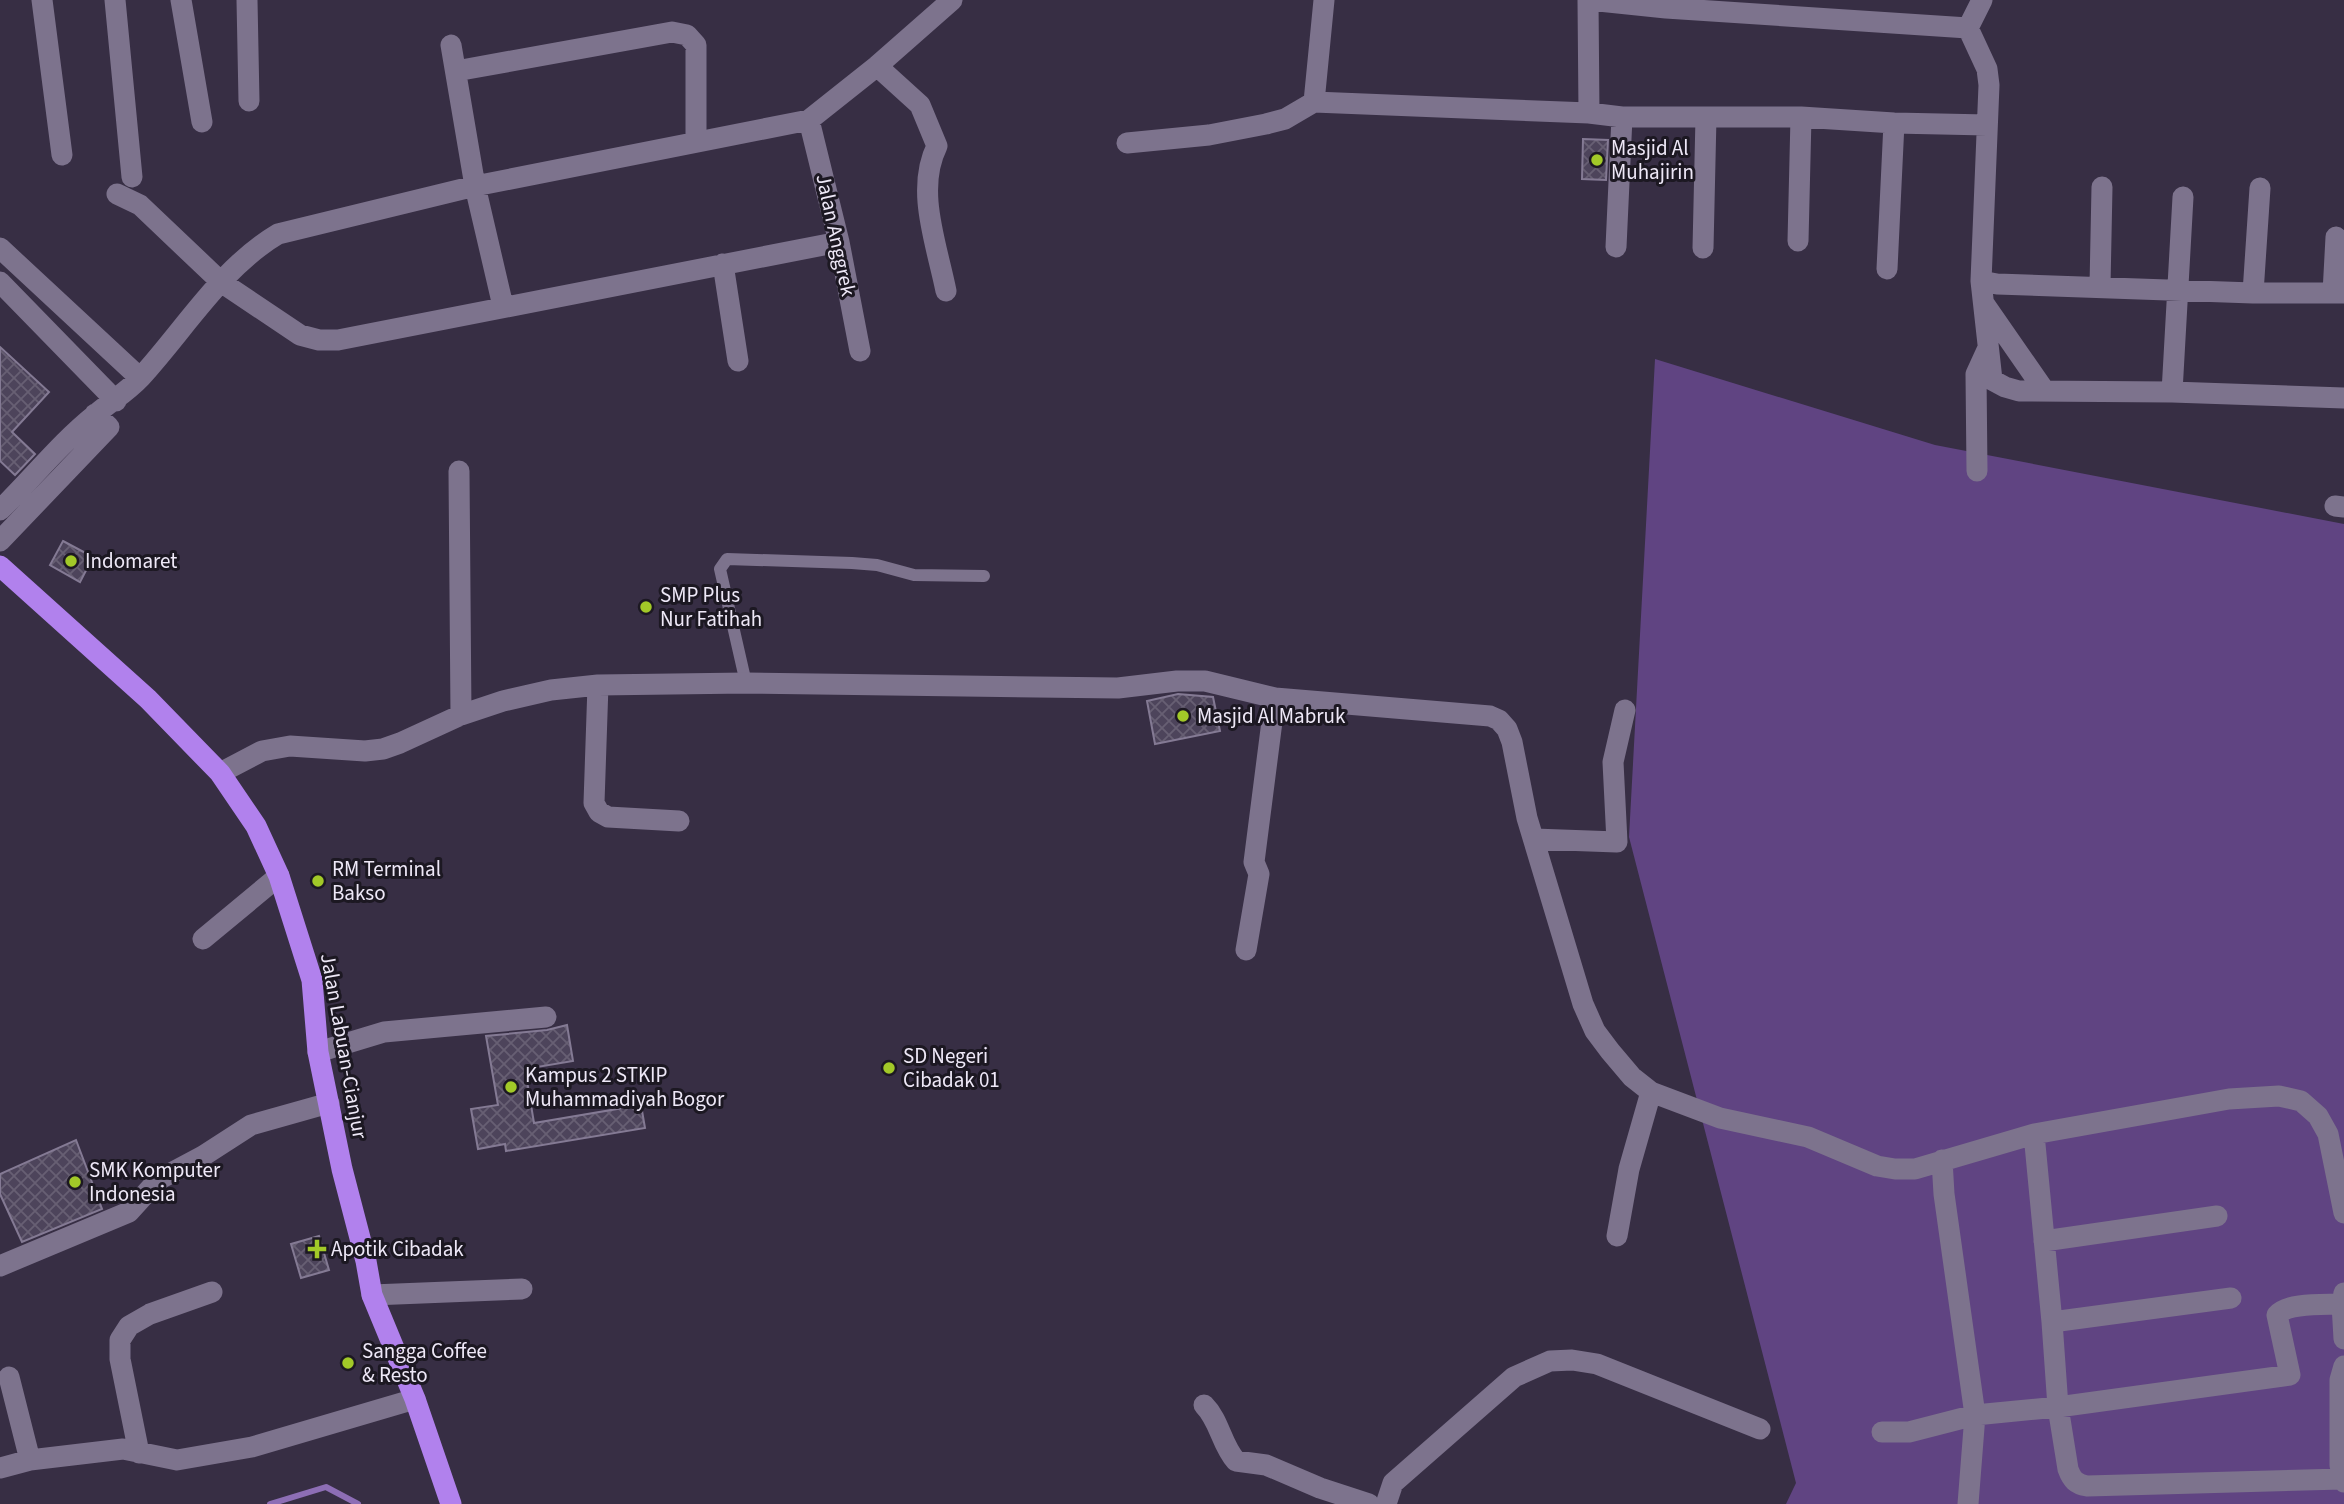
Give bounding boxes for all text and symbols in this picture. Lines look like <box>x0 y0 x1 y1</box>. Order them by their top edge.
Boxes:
place label: Masjid Al Muhajirin <box>1611 133 1694 187</box>
marker: Masjid Al Muhajirin <box>1589 152 1605 168</box>
street label: Jalan Anggrek <box>808 171 864 299</box>
place label: Indomaret <box>85 546 177 576</box>
marker: Indomaret <box>63 553 79 569</box>
place label: SMP Plus Nur Fatihah <box>660 580 762 634</box>
marker: SMP Plus Nur Fatihah <box>638 599 654 615</box>
place label: Masjid Al Mabruk <box>1197 701 1346 731</box>
marker: Masjid Al Mabruk <box>1175 708 1191 724</box>
place label: RM Terminal Bakso <box>332 854 441 908</box>
marker: RM Terminal Bakso <box>310 873 326 889</box>
street label: Jalan Labuan-Cianjur <box>313 951 375 1142</box>
place label: SD Negeri Cibadak 01 <box>903 1041 1000 1095</box>
place label: Kampus 2 STKIP Muhammadiyah Bogor <box>525 1060 725 1114</box>
marker: SD Negeri Cibadak 01 <box>881 1060 897 1076</box>
marker: Kampus 2 STKIP Muhammadiyah Bogor <box>503 1079 519 1095</box>
place label: SMK Komputer Indonesia <box>89 1155 221 1209</box>
marker: SMK Komputer Indonesia <box>67 1174 83 1190</box>
place label: Apotik Cibadak <box>331 1234 464 1264</box>
marker: Apotik Cibadak <box>309 1241 325 1257</box>
place label: Sangga Coffee & Resto <box>362 1336 487 1390</box>
marker: Sangga Coffee & Resto <box>340 1355 356 1371</box>

